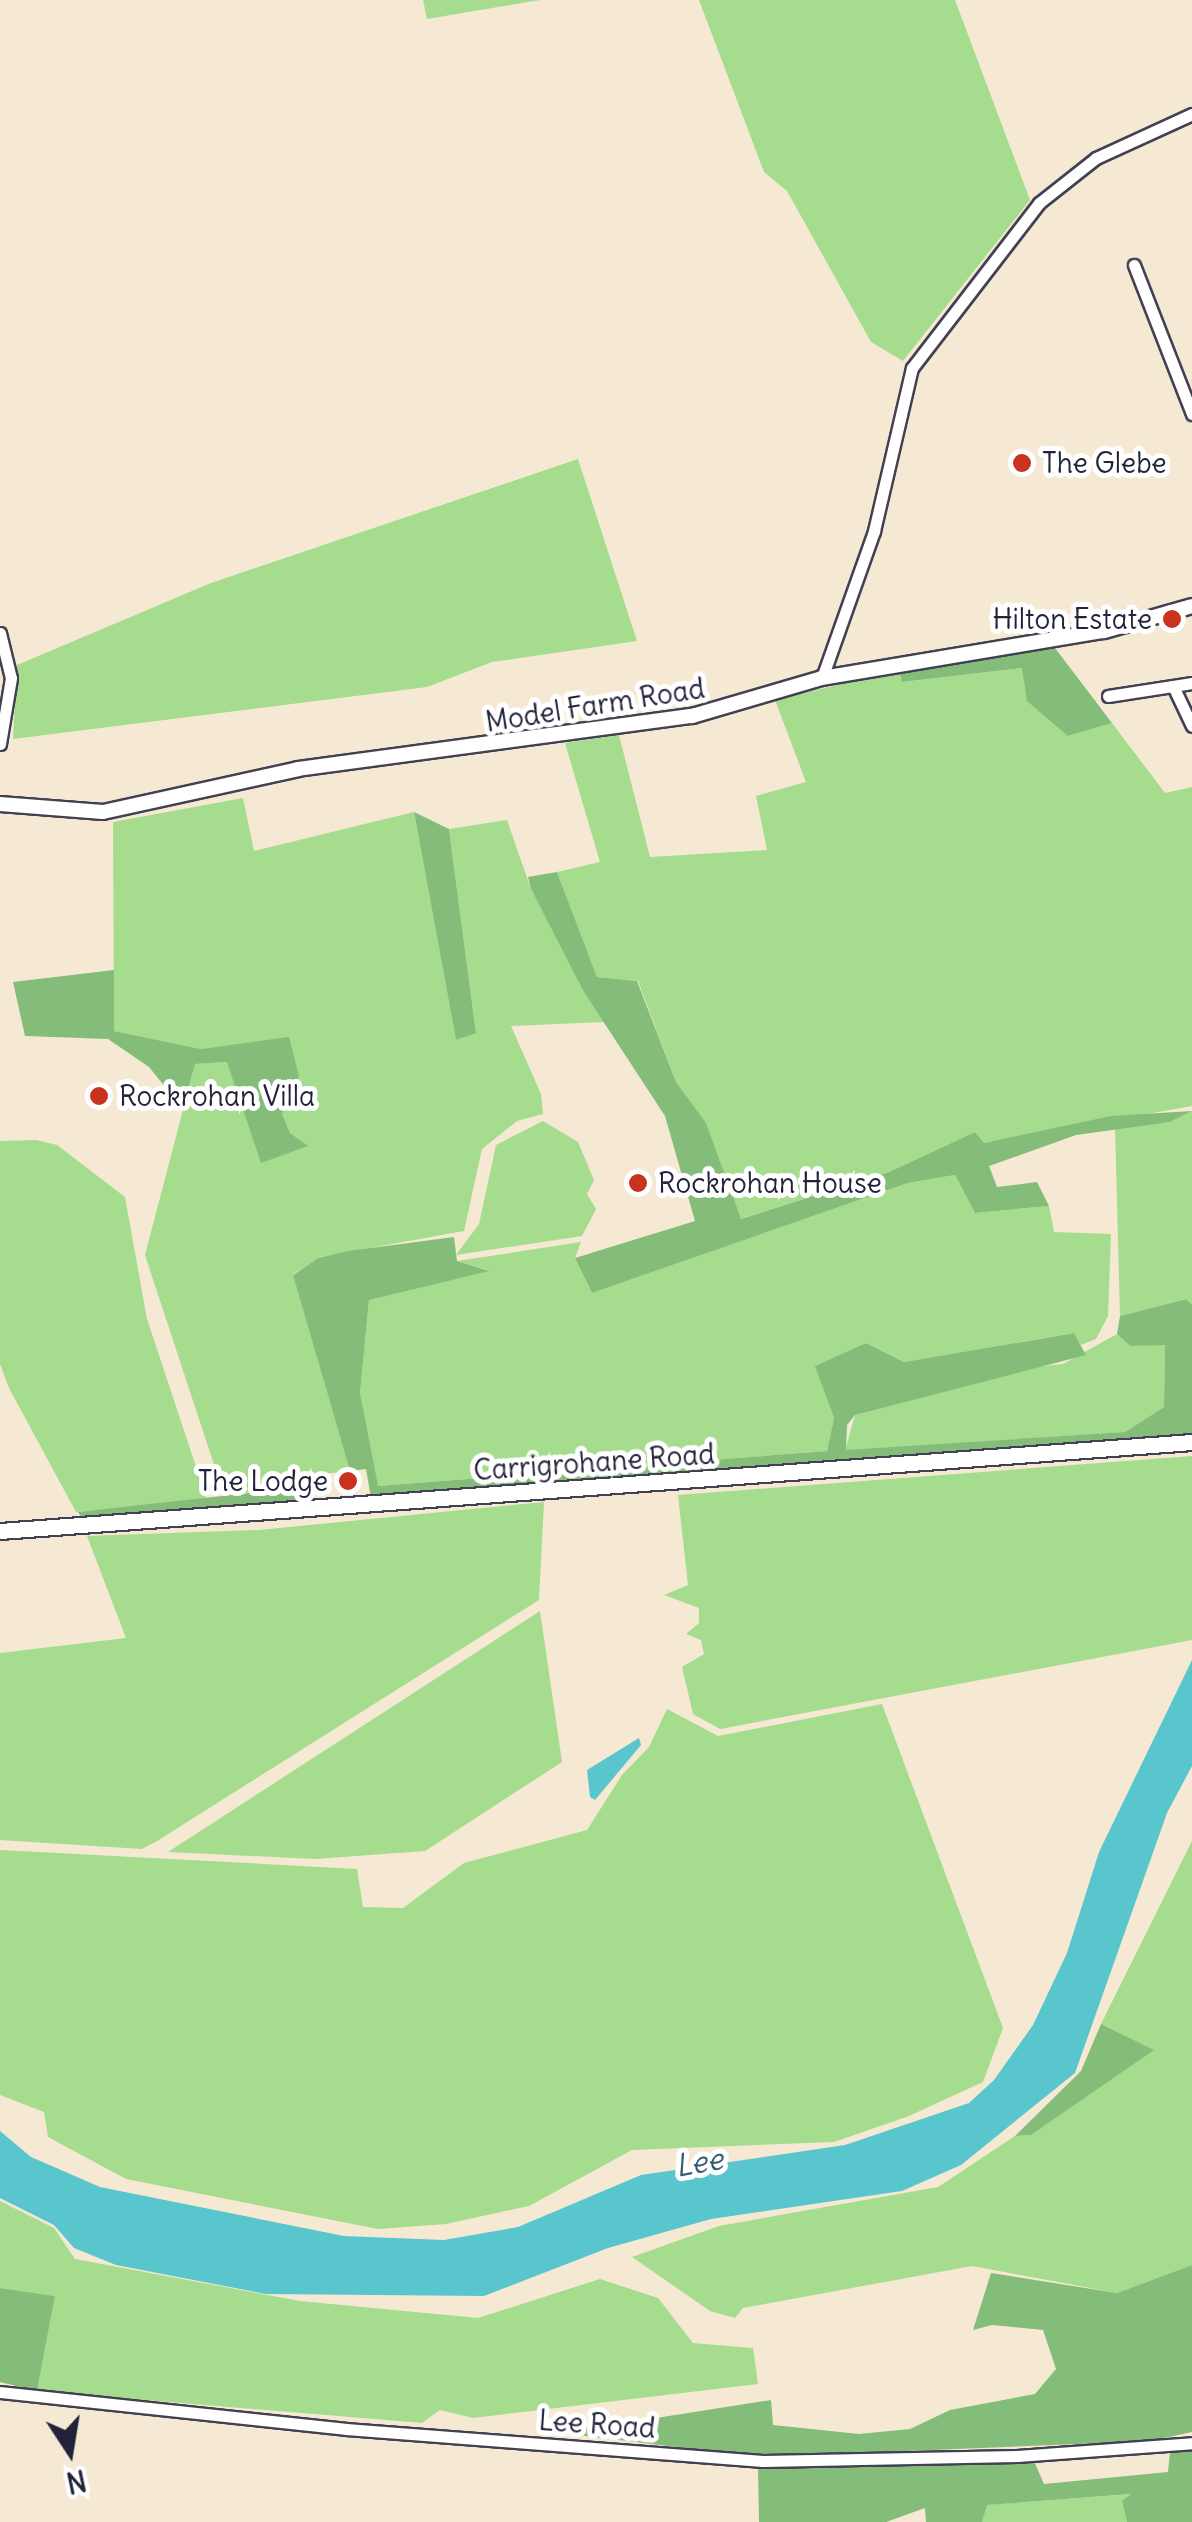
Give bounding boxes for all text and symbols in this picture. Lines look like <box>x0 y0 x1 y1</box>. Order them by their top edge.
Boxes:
place label: The Glebe <box>1042 446 1167 480</box>
marker: The Glebe <box>1011 452 1033 474</box>
place label: Hilton Estate <box>992 602 1152 636</box>
marker: Hilton Estate <box>1161 608 1183 630</box>
street label: Model Farm Road <box>483 671 707 739</box>
place label: Rockrohan Villa <box>119 1079 315 1113</box>
marker: Rockrohan Villa <box>88 1085 110 1107</box>
place label: Rockrohan House <box>658 1166 882 1200</box>
marker: Rockrohan House <box>627 1172 649 1194</box>
street label: Carrigrohane Road <box>472 1437 716 1487</box>
place label: The Lodge <box>198 1464 328 1498</box>
marker: The Lodge <box>337 1470 359 1492</box>
water label: Lee <box>672 2140 726 2184</box>
north arrow <box>20 2402 120 2502</box>
street label: Lee Road <box>538 2403 656 2445</box>
text: N <box>63 2462 89 2501</box>

